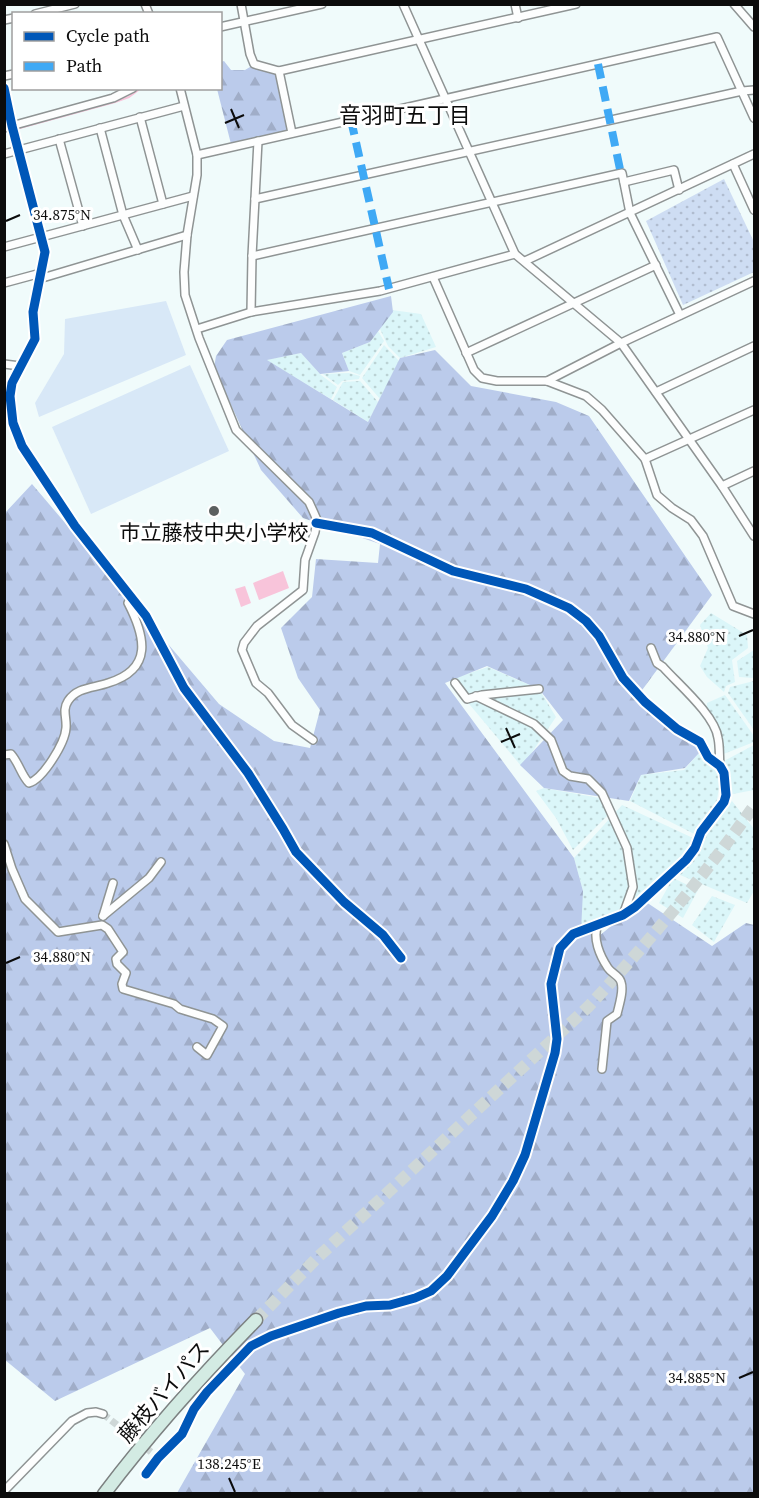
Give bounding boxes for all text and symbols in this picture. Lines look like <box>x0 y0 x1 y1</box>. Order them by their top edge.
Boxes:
legend <box>12 12 222 90</box>
text: Cycle path <box>66 23 150 48</box>
text: Path <box>66 53 103 78</box>
district label: 音羽町五丁目 <box>339 100 471 130</box>
text: 34.875°N <box>33 204 91 225</box>
marker: 市立藤枝中央小学校 <box>207 504 221 518</box>
place label: 市立藤枝中央小学校 <box>120 518 309 547</box>
text: 34.880°N <box>668 626 726 647</box>
text: 34.880°N <box>33 946 91 967</box>
street label: 藤枝バイパス <box>111 1335 216 1449</box>
text: 34.885°N <box>668 1367 726 1388</box>
text: 138.245°E <box>197 1453 261 1474</box>

